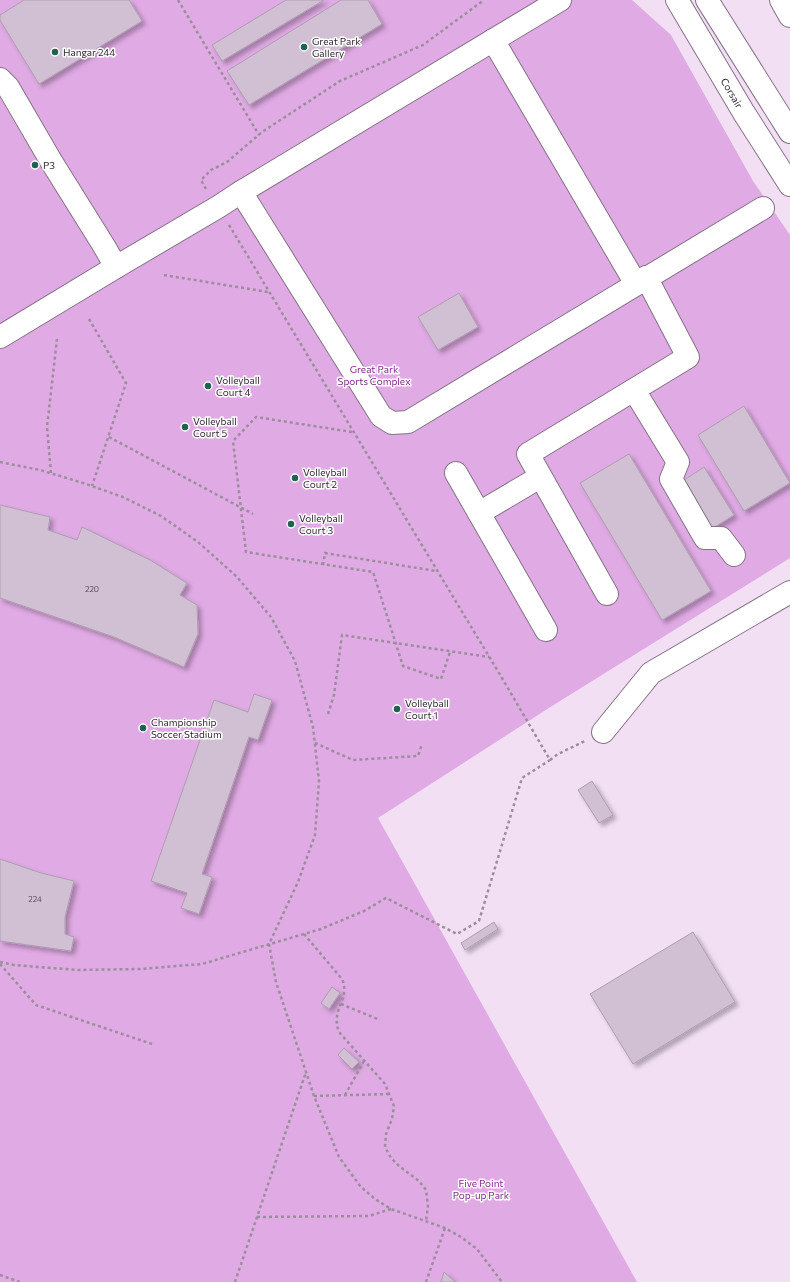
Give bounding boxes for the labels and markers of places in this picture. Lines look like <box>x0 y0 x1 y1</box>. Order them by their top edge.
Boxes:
place label: Great Park Gallery <box>312 35 361 59</box>
marker: Great Park Gallery <box>299 42 309 52</box>
place label: Hangar 244 <box>63 46 115 58</box>
marker: Hangar 244 <box>50 47 60 57</box>
place label: P3 <box>43 159 55 171</box>
marker: P3 <box>30 160 40 170</box>
place label: Volleyball Court 4 <box>216 374 260 398</box>
marker: Volleyball Court 4 <box>203 381 213 391</box>
place label: Volleyball Court 5 <box>193 415 237 439</box>
marker: Volleyball Court 5 <box>180 422 190 432</box>
place label: Volleyball Court 2 <box>303 466 347 490</box>
marker: Volleyball Court 2 <box>290 473 300 483</box>
place label: Volleyball Court 3 <box>299 512 343 536</box>
marker: Volleyball Court 3 <box>286 519 296 529</box>
place label: Volleyball Court 1 <box>405 697 449 721</box>
marker: Volleyball Court 1 <box>392 704 402 714</box>
place label: Championship Soccer Stadium <box>151 716 222 740</box>
marker: Championship Soccer Stadium <box>138 723 148 733</box>

